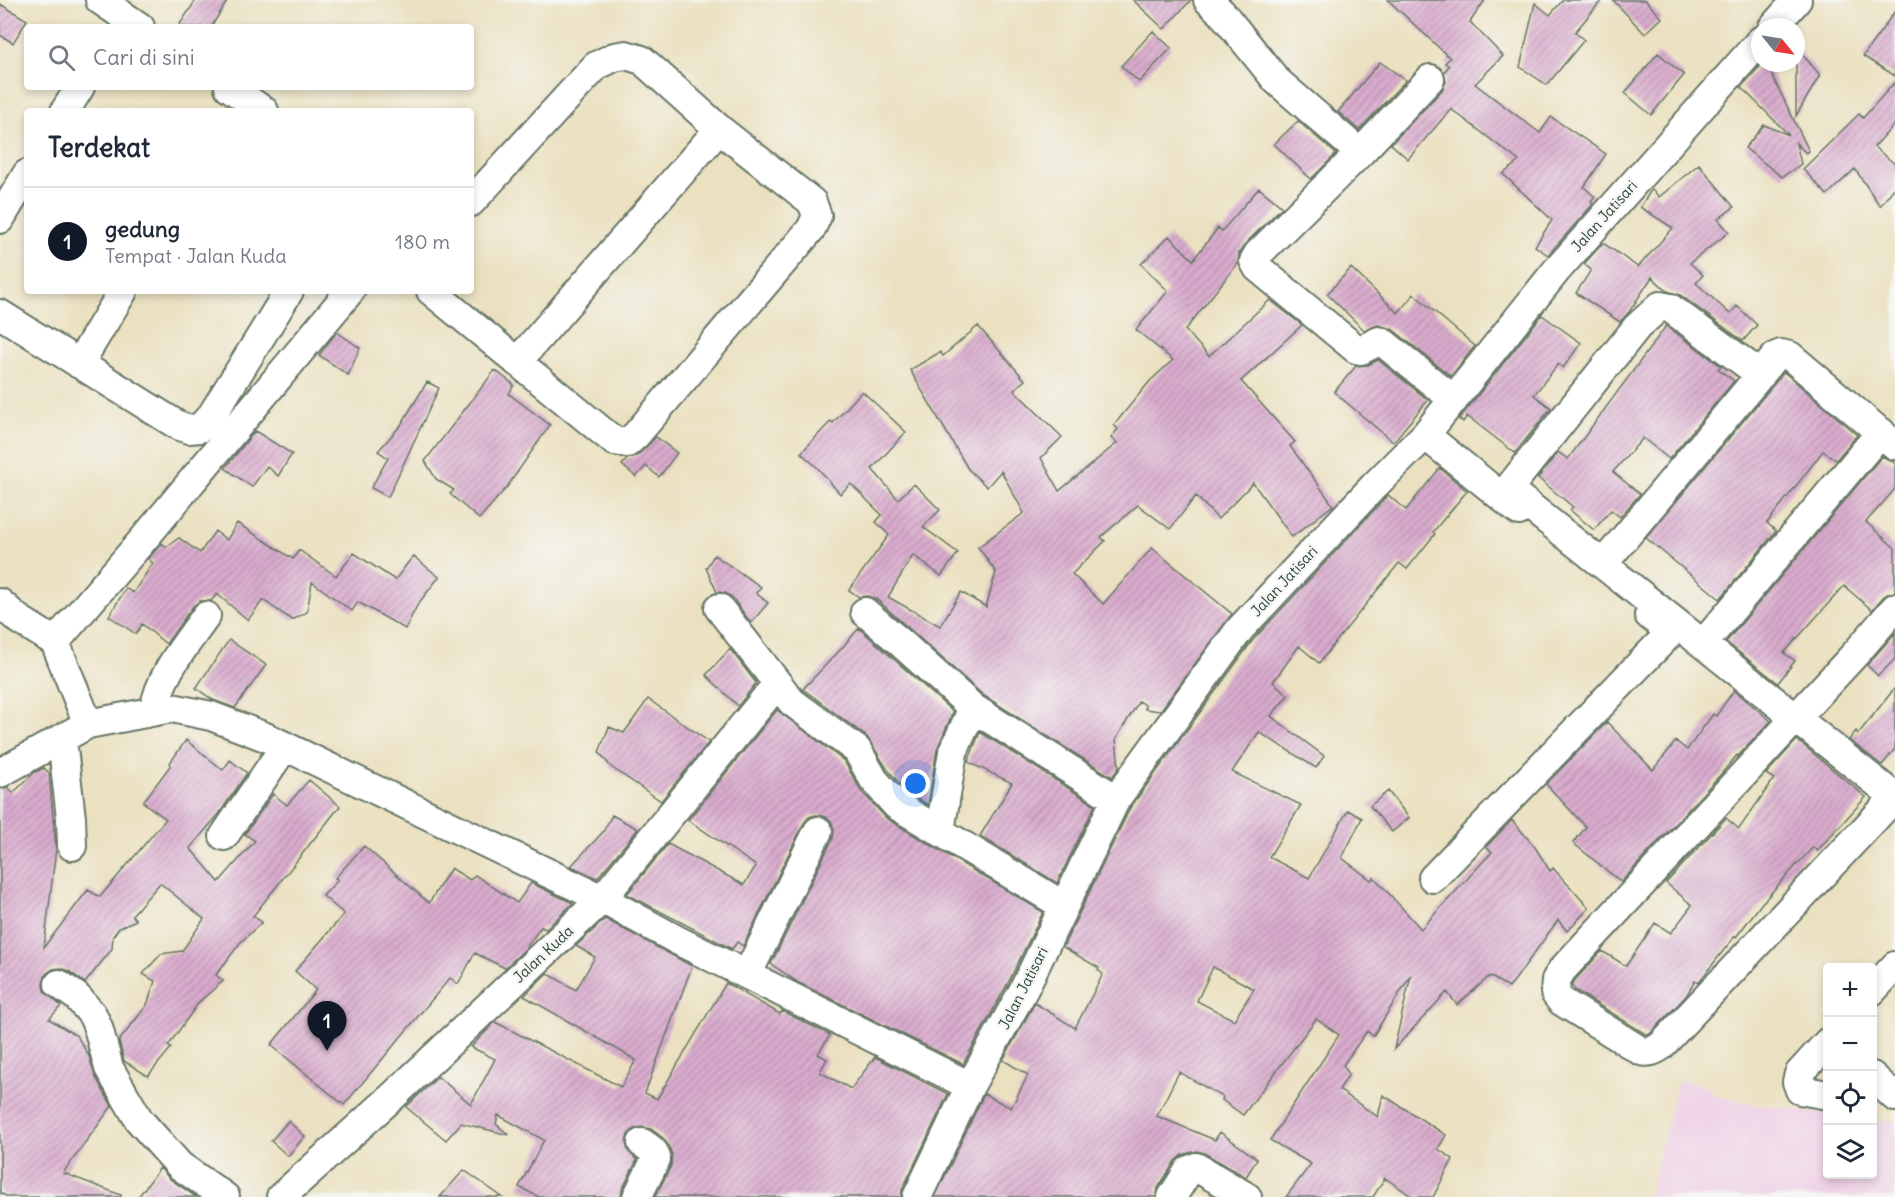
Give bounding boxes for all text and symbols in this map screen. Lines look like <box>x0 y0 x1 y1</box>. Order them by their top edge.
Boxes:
north arrow <box>1751 18 1805 72</box>
search box <box>24 24 474 90</box>
icon: search <box>45 41 78 74</box>
text: Cari di sini <box>93 43 195 71</box>
text: Terdekat <box>48 131 150 164</box>
street label: Jalan Jatisari <box>1567 176 1641 256</box>
text: gedung <box>105 215 180 243</box>
text: 1 <box>64 229 71 254</box>
text: 180 m <box>395 229 450 254</box>
text: Tempat · Jalan Kuda <box>105 243 287 268</box>
street label: Jalan Jatisari <box>1246 542 1322 620</box>
your location <box>901 769 930 798</box>
street label: Jalan Kuda <box>509 921 577 987</box>
street label: Jalan Jatisari <box>994 944 1052 1032</box>
map controls <box>1823 963 1877 1179</box>
button: + <box>1823 963 1877 1017</box>
pin: 1 <box>308 1002 346 1051</box>
button: − <box>1823 1017 1877 1071</box>
button: locate <box>1823 1071 1877 1125</box>
button: layers <box>1823 1125 1877 1179</box>

